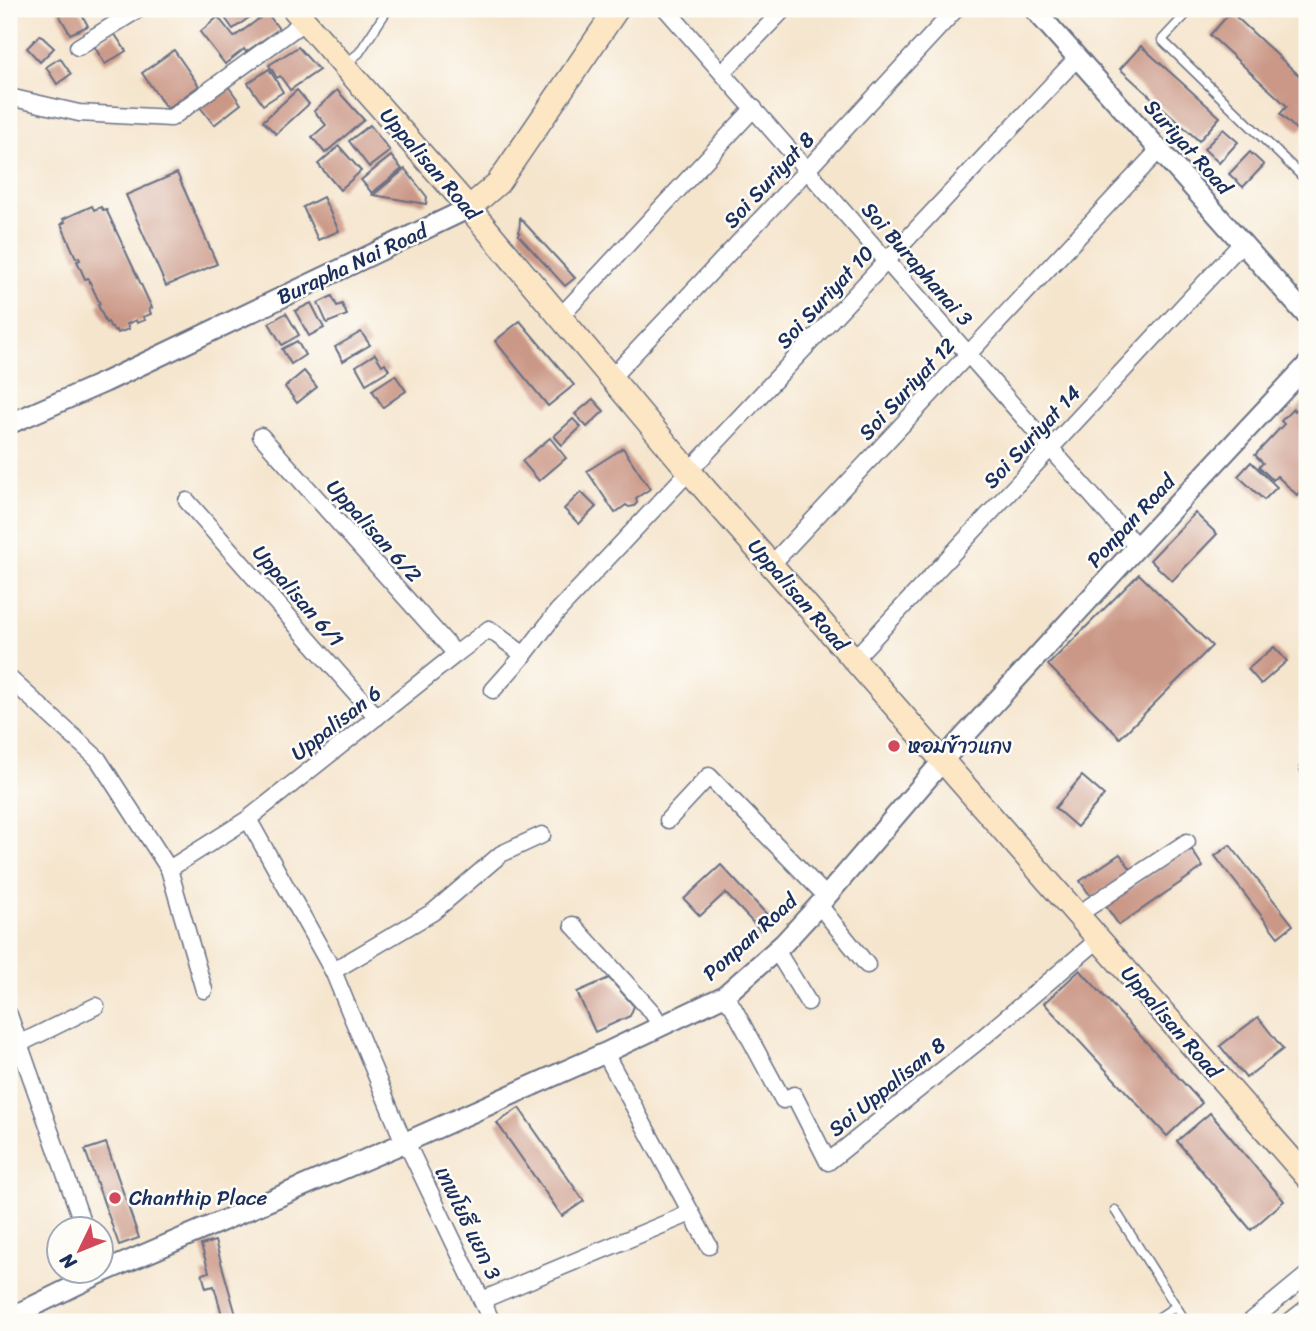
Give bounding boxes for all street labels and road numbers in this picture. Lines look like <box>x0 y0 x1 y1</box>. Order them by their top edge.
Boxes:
street label: Suriyat Road <box>1134 90 1243 205</box>
street label: Uppalisan Road <box>370 99 492 231</box>
street label: Soi Suriyat 8 <box>714 122 825 238</box>
street label: Soi Buraphanai 3 <box>851 193 983 336</box>
street label: Burapha Nai Road <box>270 212 436 316</box>
street label: Soi Suriyat 10 <box>766 236 884 358</box>
street label: Soi Suriyat 12 <box>849 328 965 450</box>
street label: Soi Suriyat 14 <box>973 376 1091 498</box>
street label: Ponpan Road <box>1077 463 1186 577</box>
street label: Uppalisan 6/2 <box>316 470 432 592</box>
street label: Uppalisan Road <box>738 530 860 662</box>
street label: Uppalisan 6/1 <box>242 536 354 656</box>
street label: Uppalisan 6 <box>282 675 390 771</box>
street label: Ponpan Road <box>693 882 808 991</box>
street label: Uppalisan Road <box>1111 957 1233 1089</box>
street label: Soi Uppalisan 8 <box>819 1027 955 1147</box>
street label: เทพโยธี แยก 3 <box>424 1159 512 1287</box>

